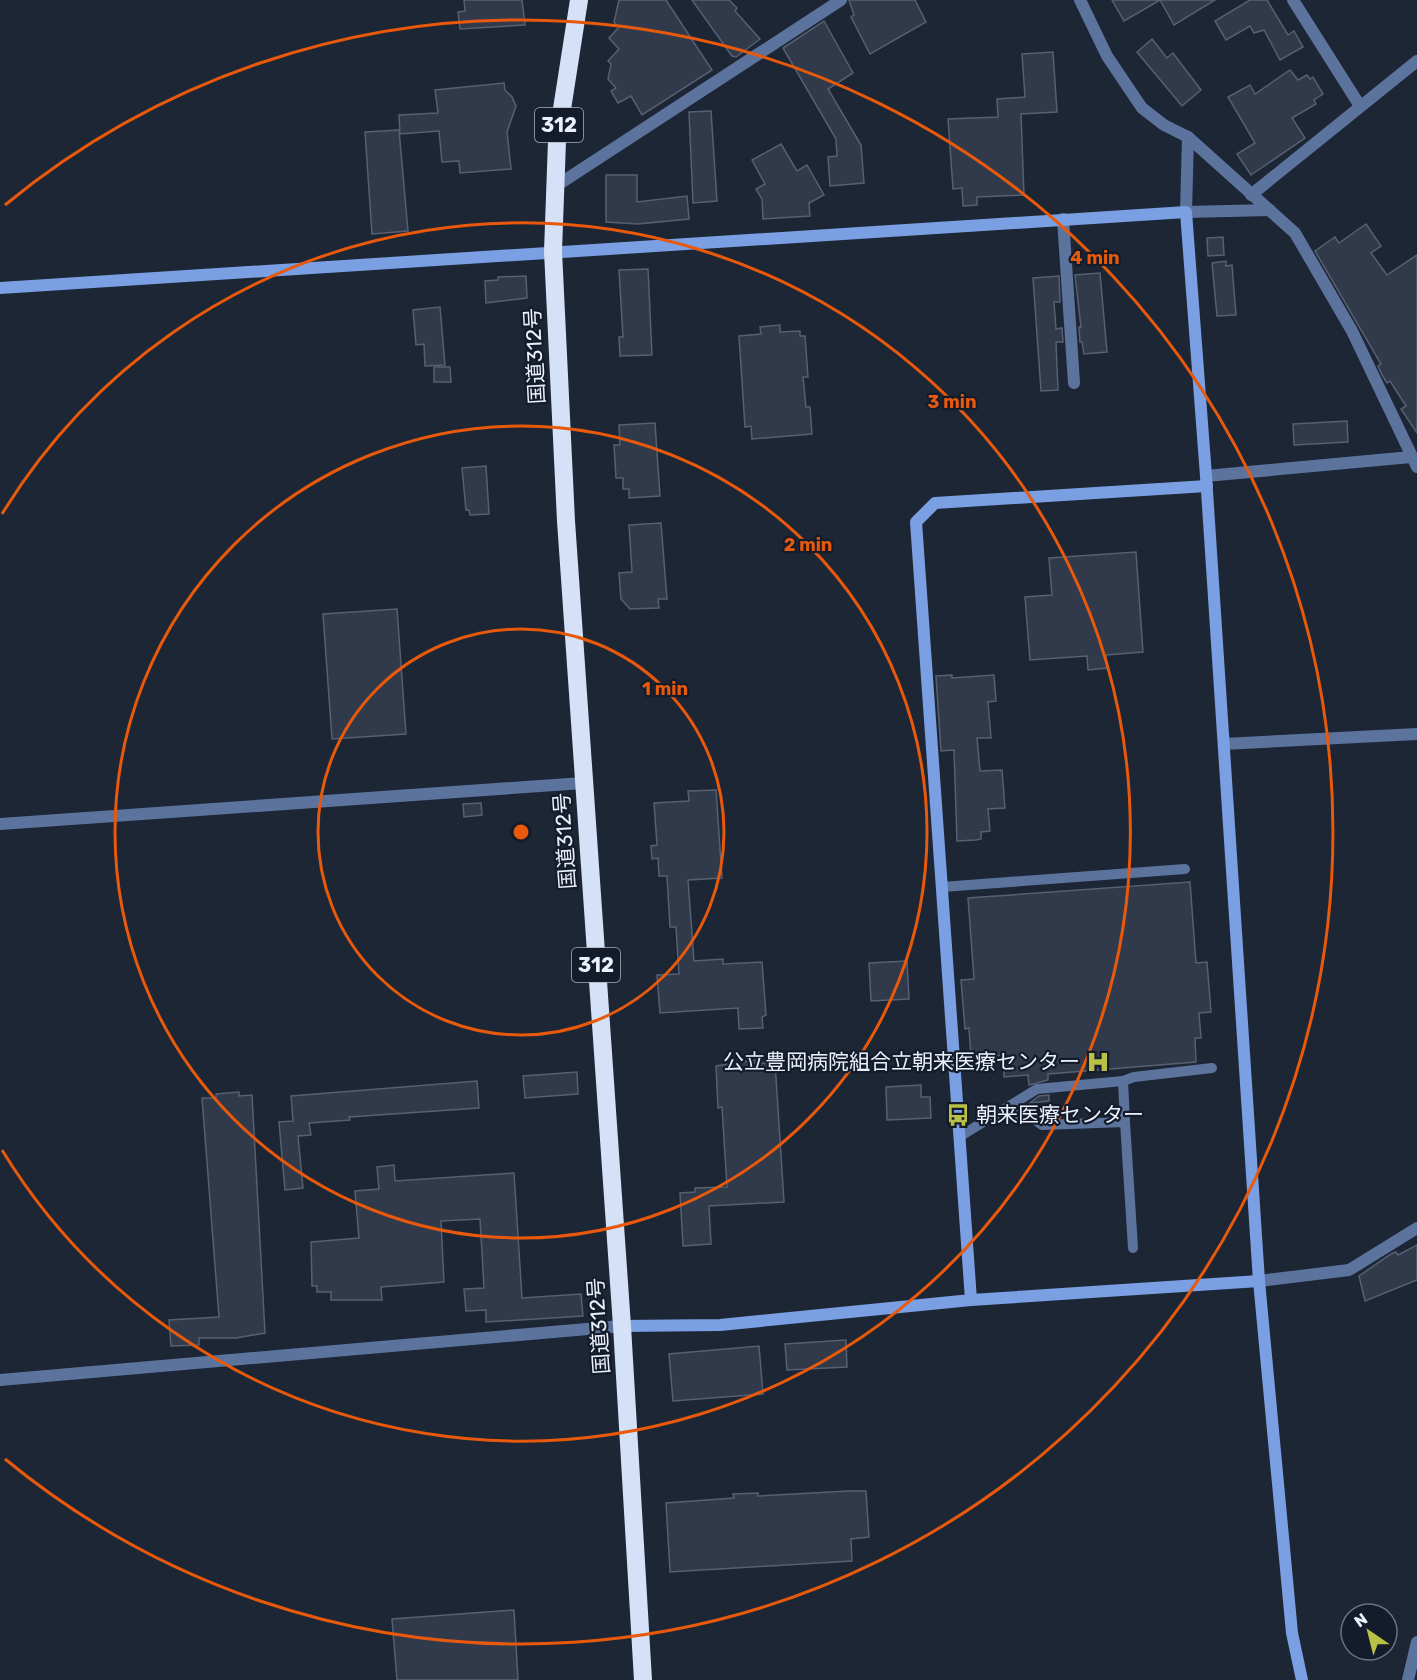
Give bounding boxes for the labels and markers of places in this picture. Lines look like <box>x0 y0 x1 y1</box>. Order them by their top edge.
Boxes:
centre of rings <box>511 822 531 842</box>
place label: 公立豊岡病院組合立朝来医療センター <box>723 1049 1080 1074</box>
hospital icon: 公立豊岡病院組合立朝来医療センター <box>1085 1049 1111 1075</box>
bus stop icon: 朝来医療センター <box>945 1102 971 1128</box>
place label: 朝来医療センター <box>976 1102 1144 1127</box>

